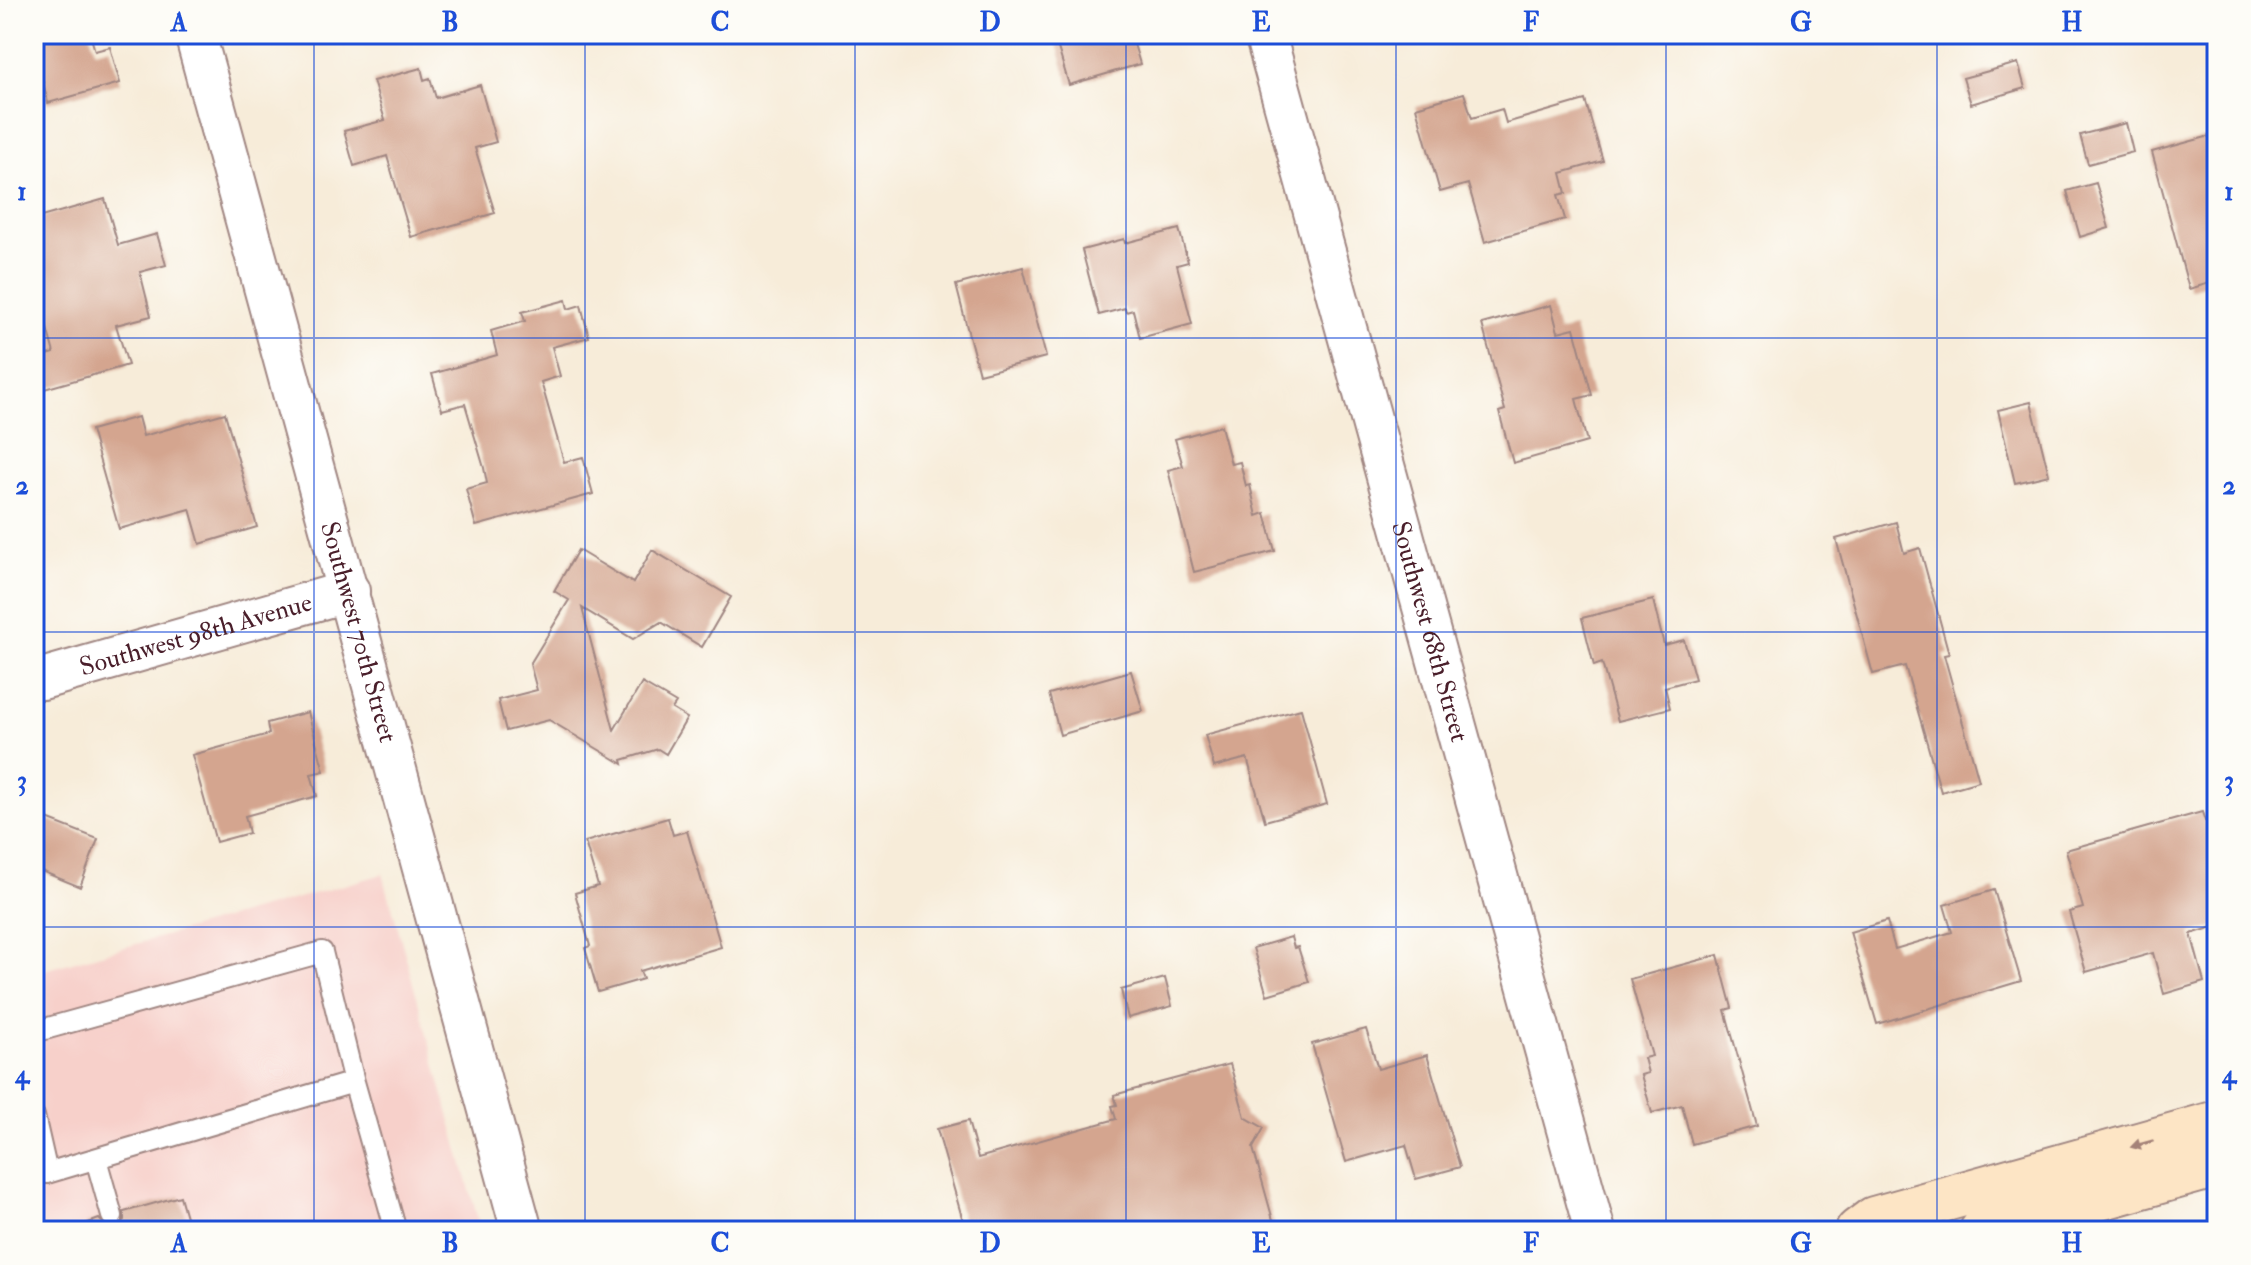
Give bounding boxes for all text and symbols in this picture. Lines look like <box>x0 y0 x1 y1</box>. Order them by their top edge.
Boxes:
text: A <box>170 7 188 39</box>
text: B <box>441 7 459 39</box>
text: C <box>710 7 730 39</box>
text: D <box>979 7 1001 39</box>
text: E <box>1252 7 1271 39</box>
text: F <box>1523 7 1540 39</box>
text: G <box>1790 7 1812 39</box>
text: H <box>2061 7 2083 39</box>
text: 1 <box>17 176 27 208</box>
text: 1 <box>2224 176 2234 208</box>
text: 2 <box>15 470 29 502</box>
text: 2 <box>2222 470 2236 502</box>
street label: Southwest 70th Street <box>313 518 404 746</box>
street label: Southwest 68th Street <box>1384 518 1475 746</box>
street label: Southwest 98th Avenue <box>76 586 316 683</box>
text: 3 <box>17 765 27 797</box>
text: 3 <box>2224 765 2234 797</box>
text: 4 <box>14 1059 31 1091</box>
text: 4 <box>2221 1059 2238 1091</box>
one-way arrow <box>2129 1138 2153 1151</box>
text: A <box>170 1228 188 1260</box>
text: B <box>441 1228 459 1260</box>
text: C <box>710 1228 730 1260</box>
text: D <box>979 1228 1001 1260</box>
text: E <box>1252 1228 1271 1260</box>
text: F <box>1523 1228 1540 1260</box>
text: G <box>1790 1228 1812 1260</box>
text: H <box>2061 1228 2083 1260</box>

